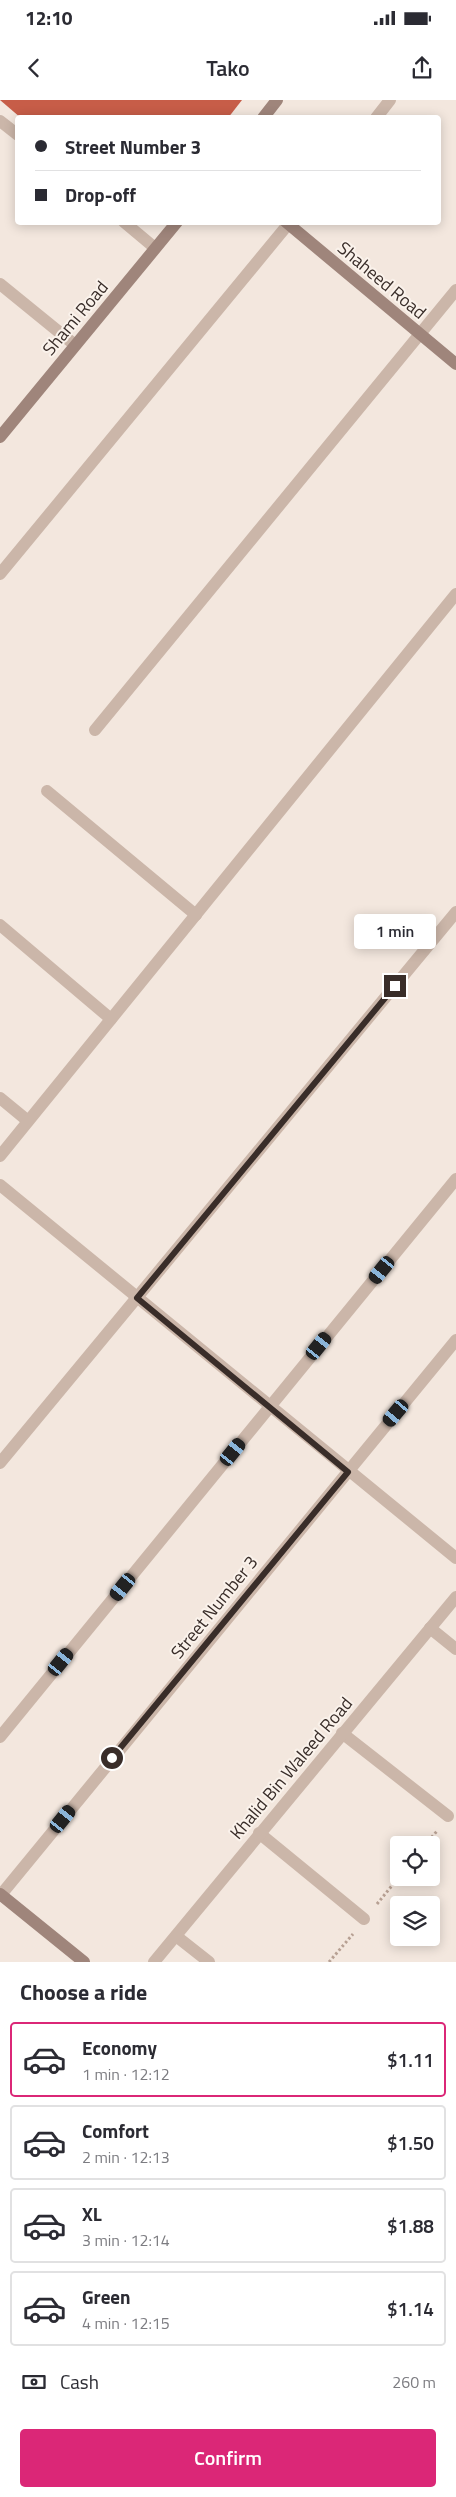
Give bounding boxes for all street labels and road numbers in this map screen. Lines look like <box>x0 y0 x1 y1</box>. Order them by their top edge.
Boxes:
street label: Shaheed Road <box>332 235 432 325</box>
street label: Shami Road <box>36 275 114 361</box>
street label: Street Number 3 <box>164 1550 264 1664</box>
street label: Khalid Bin Waleed Road <box>223 1691 359 1845</box>

